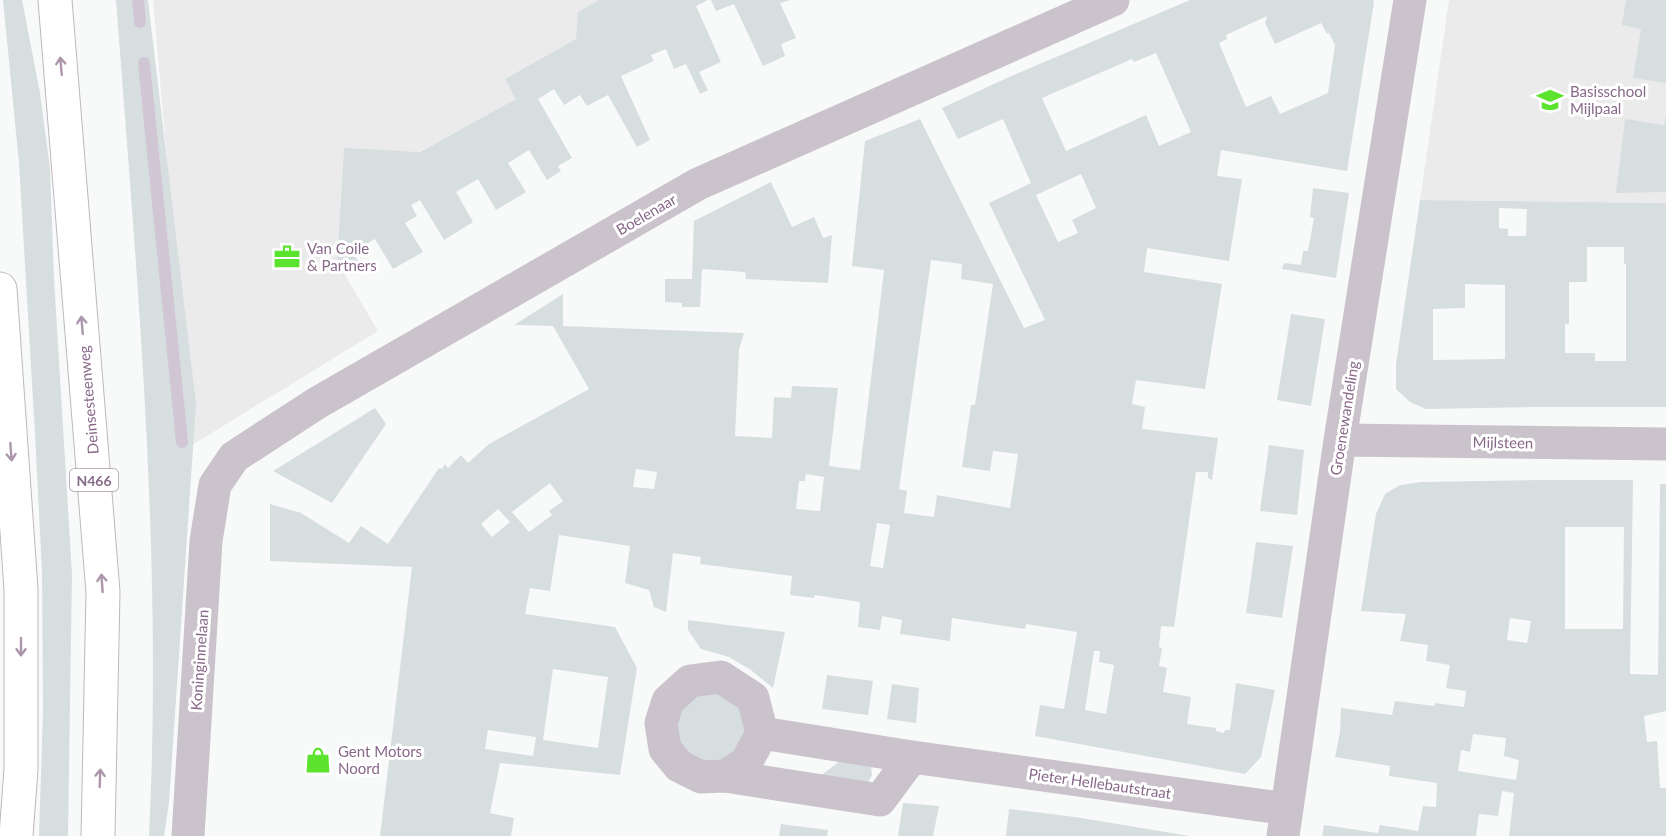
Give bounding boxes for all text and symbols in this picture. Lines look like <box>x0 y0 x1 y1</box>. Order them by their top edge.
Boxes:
one-way arrow <box>55 56 66 76</box>
place label: Basisschool Mijlpaal <box>1570 82 1646 117</box>
school or university icon: Basisschool Mijlpaal <box>1535 85 1565 115</box>
street label: Boelenaar <box>613 189 680 238</box>
place label: Van Coile & Partners <box>307 239 377 274</box>
office icon: Van Coile & Partners <box>272 242 302 272</box>
one-way arrow <box>76 316 87 336</box>
street label: Deinsesteenweg <box>74 345 102 455</box>
street label: Groenewandeling <box>1326 359 1362 477</box>
street label: Mijlsteen <box>1473 432 1533 452</box>
one-way arrow <box>6 442 17 462</box>
road number: N466 <box>70 469 118 491</box>
one-way arrow <box>96 573 107 593</box>
street label: Koninginnelaan <box>186 609 212 711</box>
one-way arrow <box>15 637 27 657</box>
place label: Gent Motors Noord <box>338 742 422 777</box>
shop icon: Gent Motors Noord <box>303 745 333 775</box>
street label: Pieter Hellebautstraat <box>1028 764 1173 802</box>
one-way arrow <box>94 768 106 788</box>

